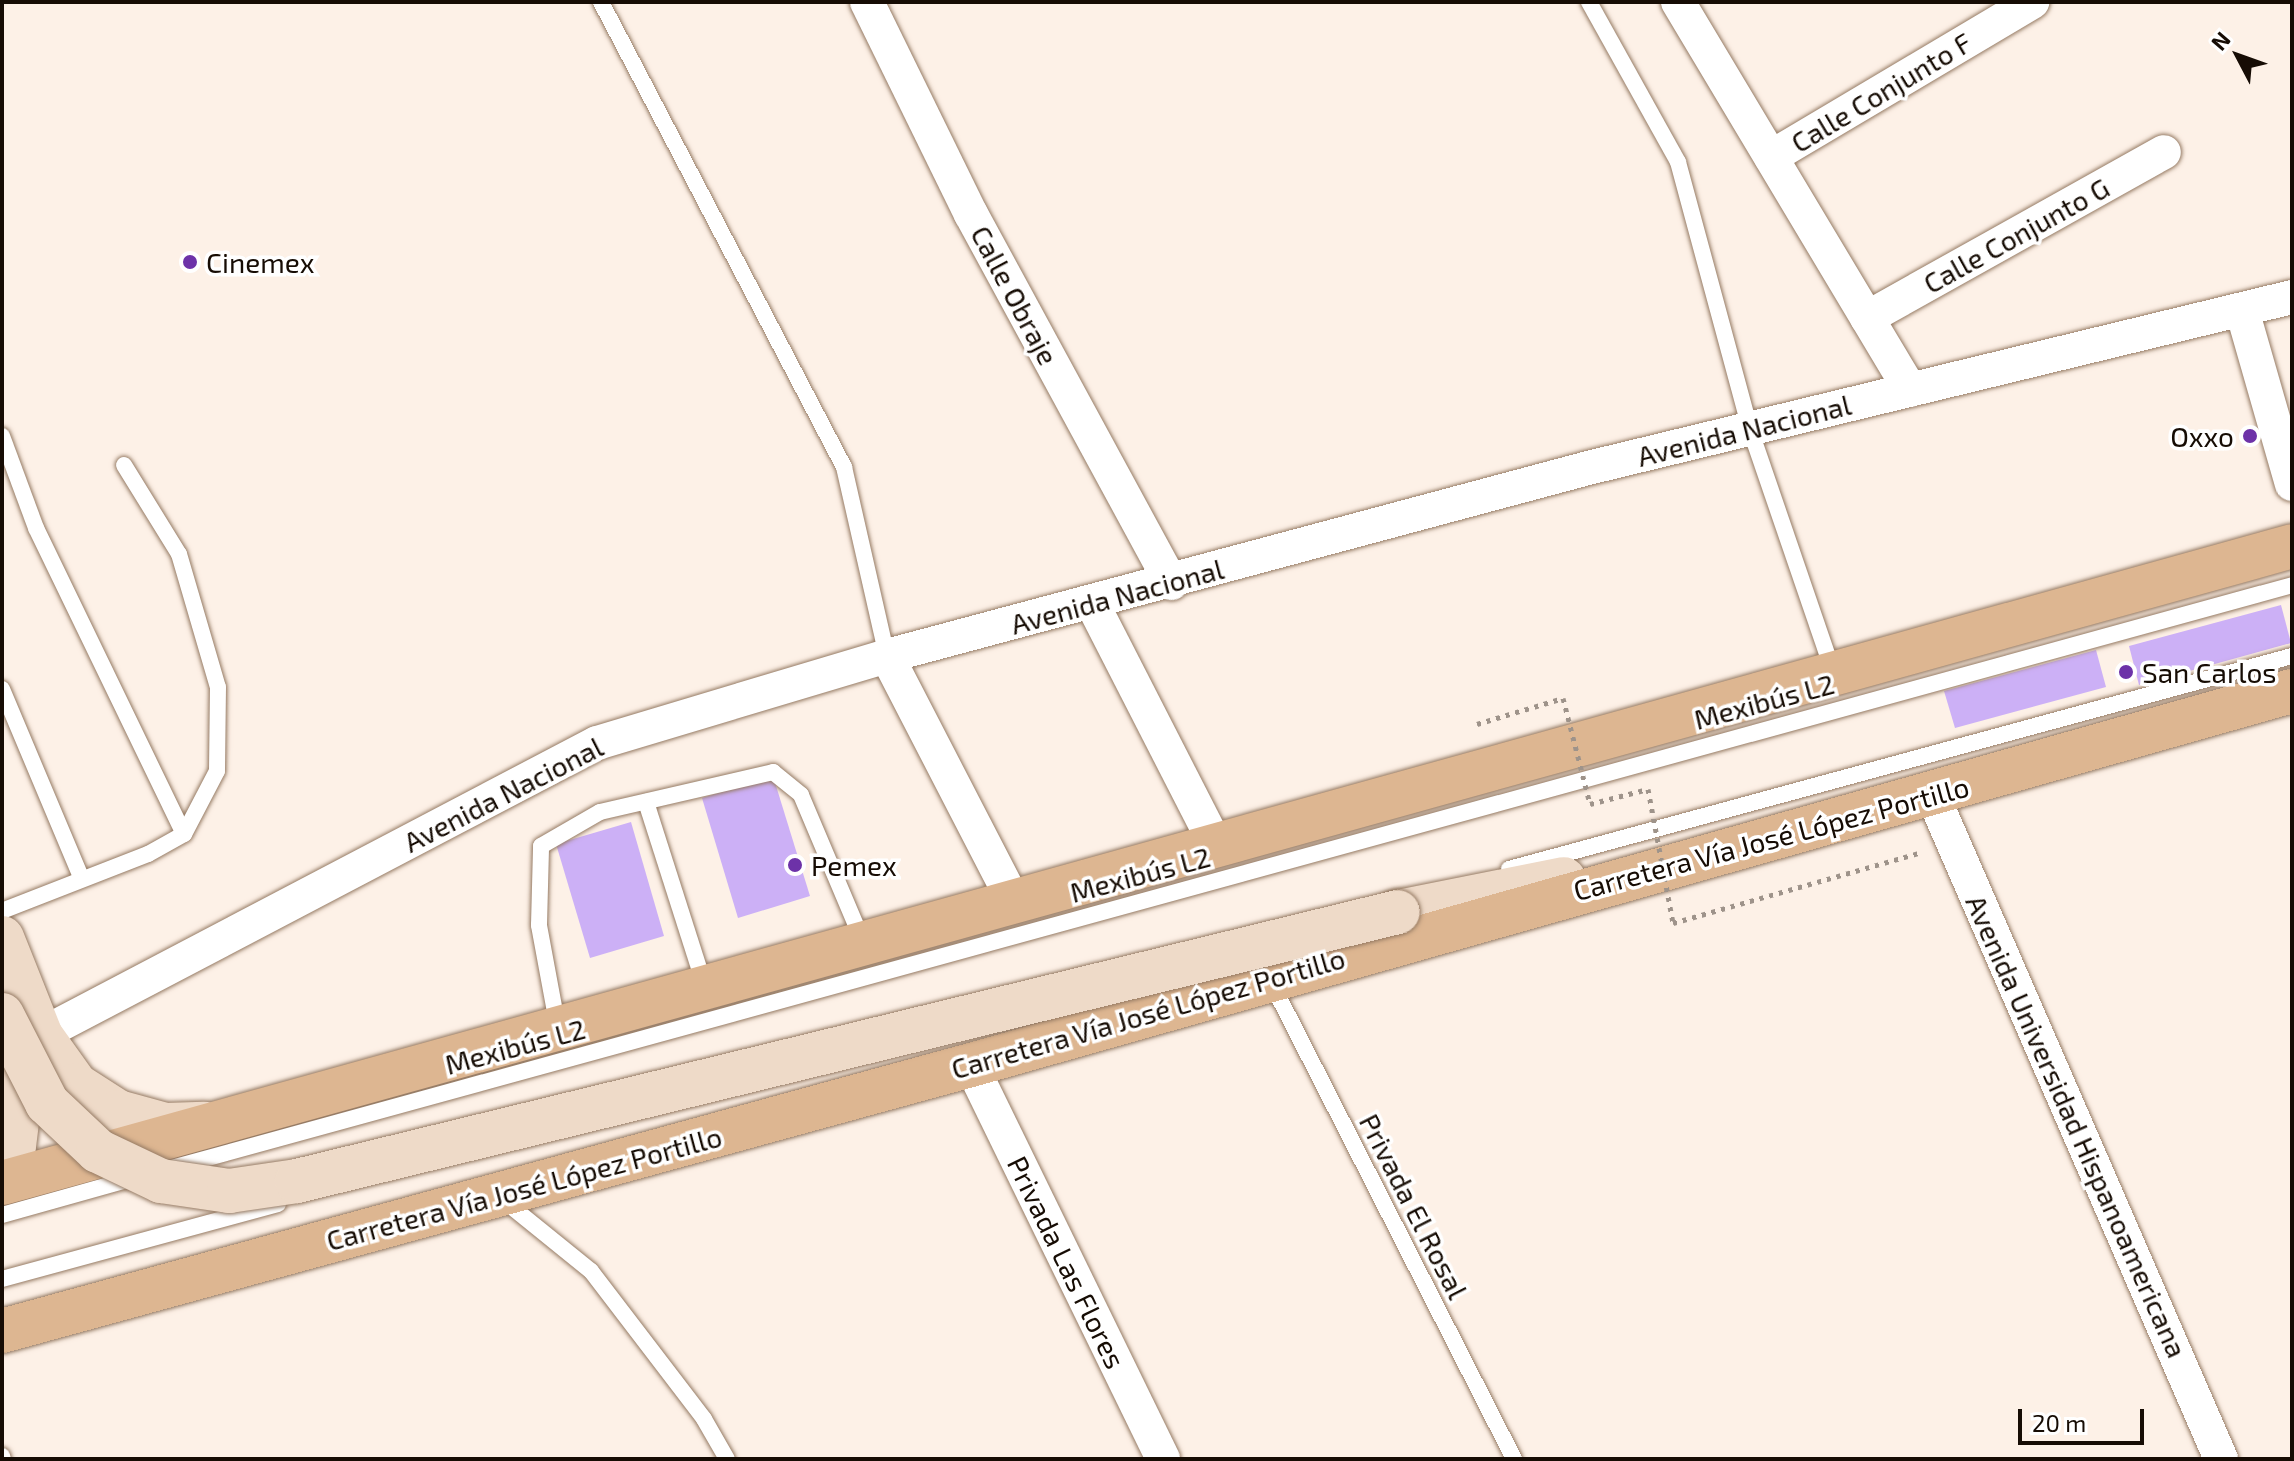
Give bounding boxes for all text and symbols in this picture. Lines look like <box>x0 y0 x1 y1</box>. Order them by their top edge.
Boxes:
north arrow <box>2198 16 2278 96</box>
street label: Calle Conjunto F <box>1785 25 1977 159</box>
text: N <box>2205 26 2235 55</box>
street label: Calle Conjunto G <box>1917 170 2115 300</box>
street label: Calle Obraje <box>964 220 1066 370</box>
place label: Cinemex <box>206 245 315 279</box>
marker: Cinemex <box>181 253 199 271</box>
street label: Avenida Nacional <box>1634 387 1854 473</box>
place label: Oxxo <box>2170 419 2234 453</box>
marker: Oxxo <box>2241 427 2259 445</box>
street label: Avenida Nacional <box>1007 551 1227 641</box>
place label: San Carlos <box>2142 655 2277 689</box>
marker: San Carlos <box>2117 663 2135 681</box>
street label: Mexibús L2 <box>1690 666 1838 736</box>
street label: Avenida Nacional <box>398 729 608 859</box>
street label: Carretera Vía José López Portillo <box>1569 769 1973 907</box>
street label: Mexibús L2 <box>1066 839 1214 909</box>
place label: Pemex <box>811 848 897 882</box>
marker: Pemex <box>786 856 804 874</box>
street label: Avenida Universidad Hispanoamericana <box>1959 890 2195 1362</box>
street label: Carretera Vía José López Portillo <box>947 940 1349 1086</box>
street label: Mexibús L2 <box>441 1011 589 1081</box>
street label: Privada El Rosal <box>1353 1108 1475 1304</box>
street label: Carretera Vía José López Portillo <box>322 1119 726 1257</box>
street label: Privada Las Flores <box>1001 1150 1133 1374</box>
scale bar <box>2022 1393 2148 1443</box>
text: 20 m <box>2032 1408 2086 1437</box>

